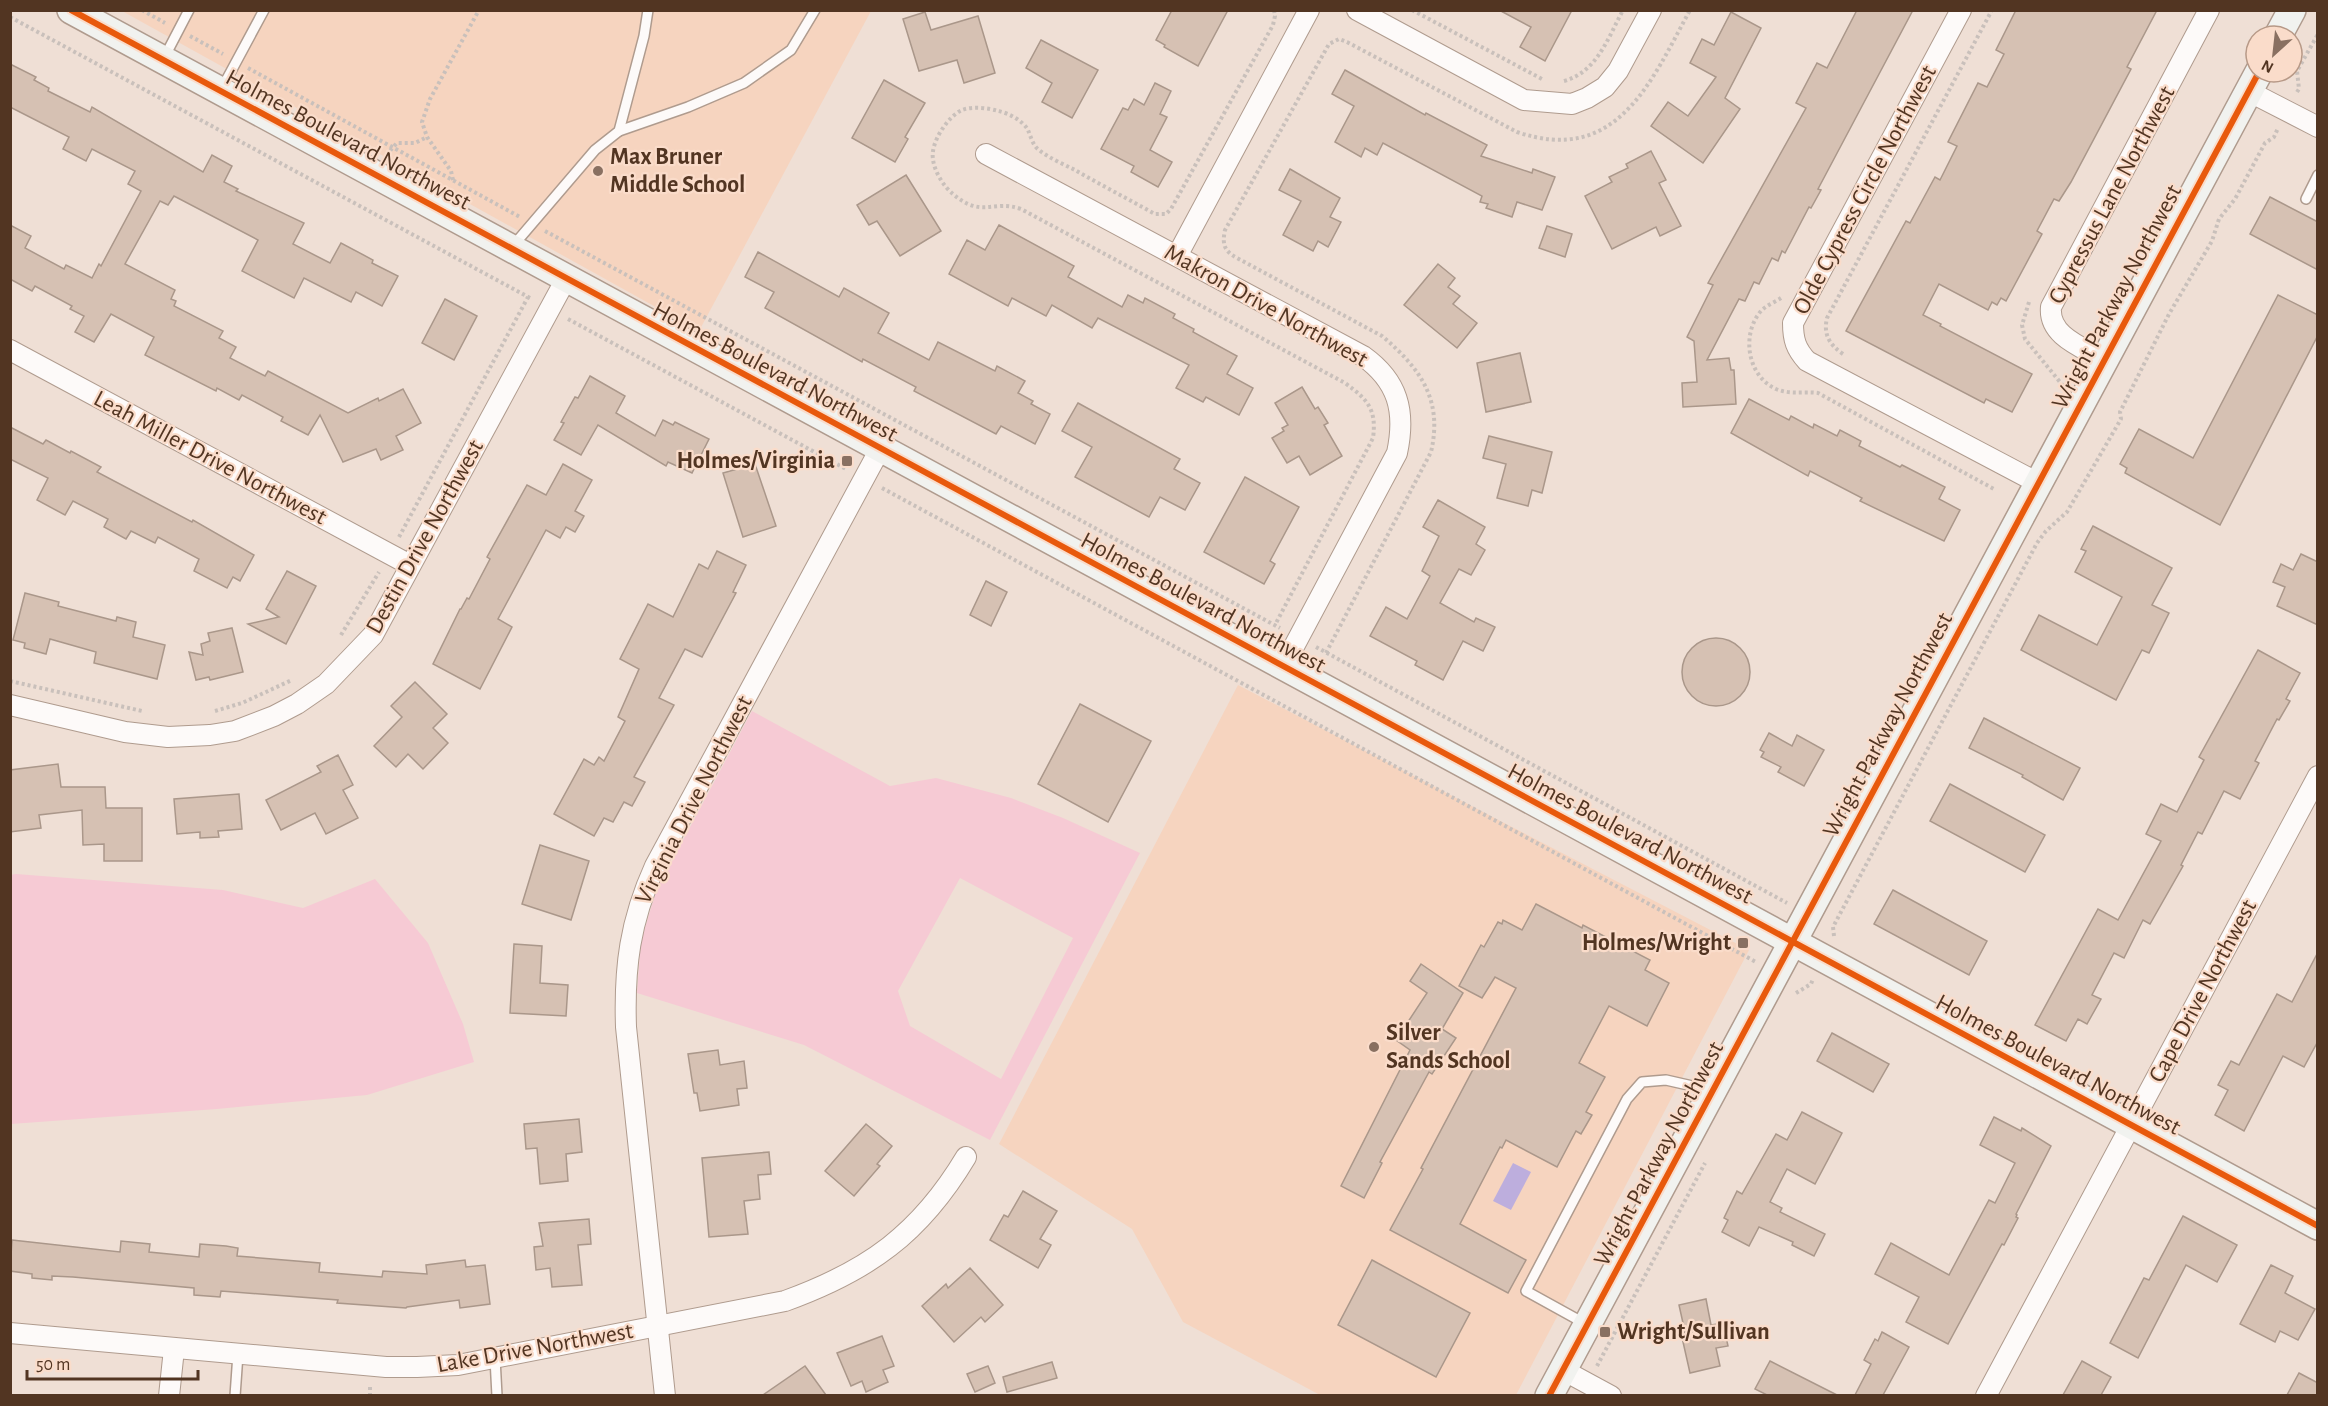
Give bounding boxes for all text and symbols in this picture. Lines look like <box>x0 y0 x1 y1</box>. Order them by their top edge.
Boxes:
north arrow <box>2244 24 2304 84</box>
text: N <box>2259 57 2276 76</box>
street label: Olde Cypress Circle Northwest <box>1789 61 1941 318</box>
street label: Holmes Boulevard Northwest <box>222 65 475 215</box>
street label: Cypressus Lane Northwest <box>2044 82 2180 308</box>
place label: Max Bruner Middle School <box>610 145 745 197</box>
marker: Max Bruner Middle School <box>591 164 605 178</box>
street label: Wright Parkway Northwest <box>2048 181 2186 413</box>
street label: Makron Drive Northwest <box>1160 240 1372 372</box>
street label: Holmes Boulevard Northwest <box>649 297 902 447</box>
street label: Leah Miller Drive Northwest <box>90 386 331 530</box>
street label: Destin Drive Northwest <box>362 436 488 638</box>
place label: Holmes/Virginia <box>677 449 835 473</box>
marker: Holmes/Virginia <box>840 454 854 468</box>
street label: Holmes Boulevard Northwest <box>1077 528 1330 678</box>
street label: Wright Parkway Northwest <box>1819 609 1957 841</box>
street label: Virginia Drive Northwest <box>631 692 757 908</box>
street label: Holmes Boulevard Northwest <box>1504 759 1757 909</box>
street label: Cape Drive Northwest <box>2145 895 2261 1086</box>
place label: Holmes/Wright <box>1582 931 1731 955</box>
marker: Holmes/Wright <box>1736 936 1750 950</box>
street label: Holmes Boulevard Northwest <box>1932 990 2185 1140</box>
place label: Silver Sands School <box>1386 1021 1511 1073</box>
street label: Wright Parkway Northwest <box>1590 1038 1728 1270</box>
marker: Silver Sands School <box>1367 1040 1381 1054</box>
street label: Lake Drive Northwest <box>435 1319 635 1377</box>
place label: Wright/Sullivan <box>1617 1320 1770 1344</box>
marker: Wright/Sullivan <box>1598 1325 1612 1339</box>
scale bar <box>27 1343 198 1381</box>
text: 50 m <box>36 1356 70 1374</box>

